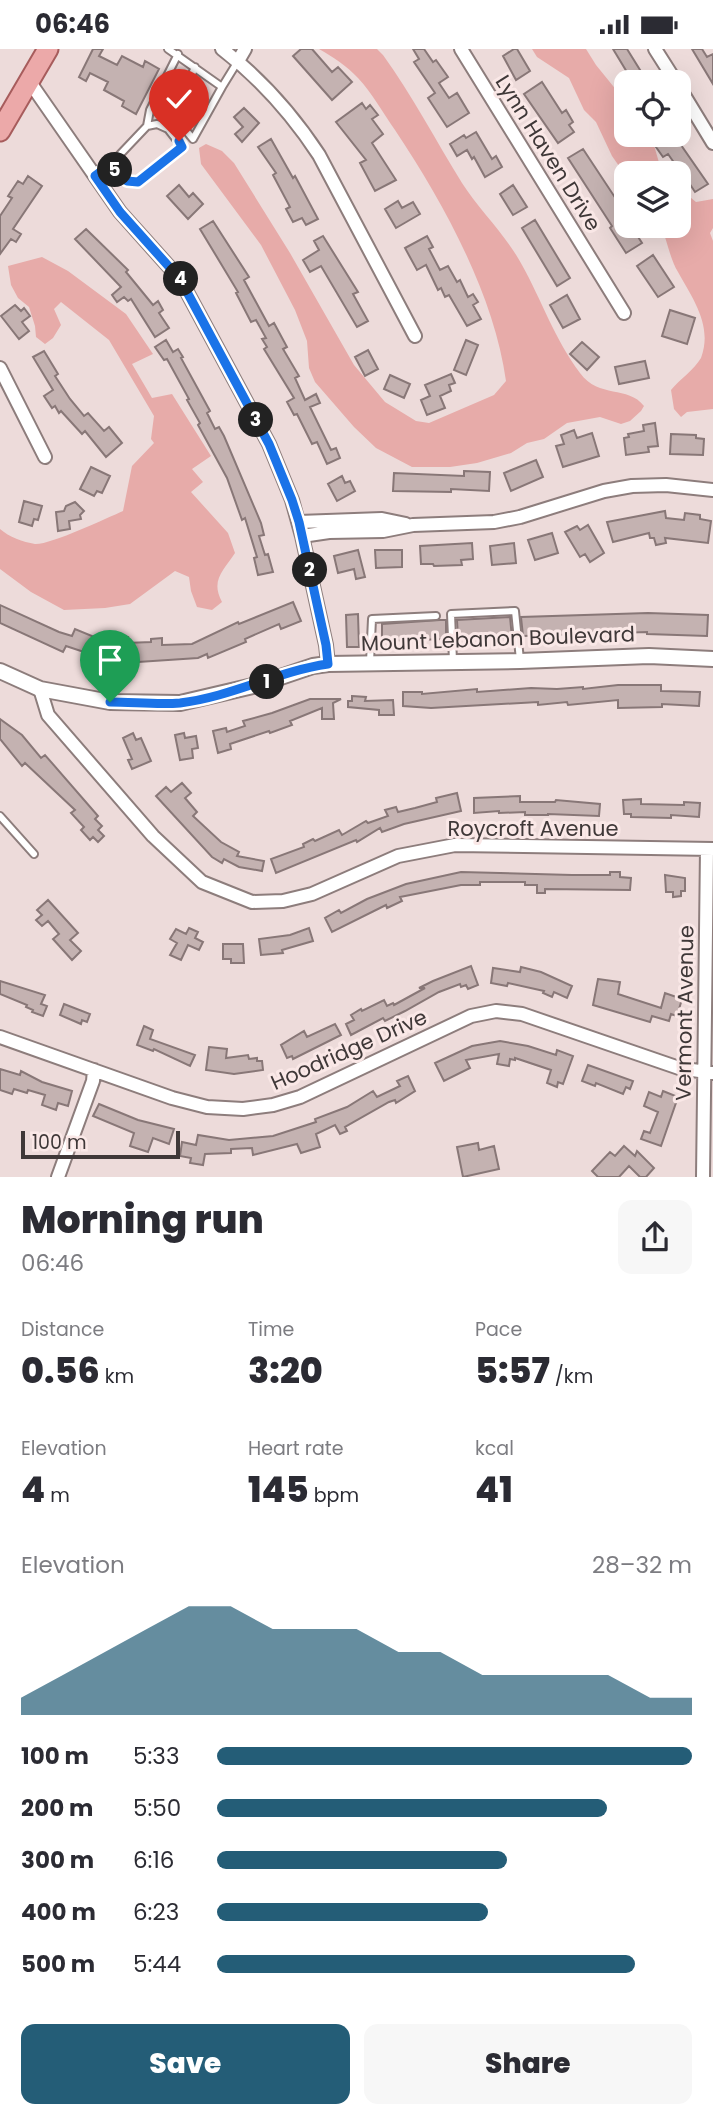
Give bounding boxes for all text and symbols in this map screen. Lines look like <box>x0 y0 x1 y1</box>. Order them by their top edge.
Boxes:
text: 06:46 <box>35 6 110 42</box>
pin <box>149 69 209 141</box>
street label: Lynn Haven Drive <box>489 69 608 236</box>
map controls <box>614 70 691 238</box>
button: locate <box>614 70 691 147</box>
icon: check <box>160 80 198 118</box>
pin: 5 <box>97 153 132 187</box>
text: 5 <box>108 156 121 183</box>
button: layers <box>614 161 691 238</box>
pin: 4 <box>164 261 198 296</box>
text: 4 <box>174 265 187 292</box>
pin: 3 <box>238 403 274 437</box>
text: 3 <box>250 406 261 433</box>
pin: 2 <box>292 553 328 587</box>
text: 2 <box>304 556 315 583</box>
street label: Mount Lebanon Boulevard <box>361 619 635 658</box>
pin <box>80 630 140 702</box>
icon: arrive <box>91 641 129 679</box>
pin: 1 <box>250 665 284 699</box>
text: 1 <box>263 668 270 695</box>
street label: Roycroft Avenue <box>447 814 619 843</box>
street label: Vermont Avenue <box>668 925 701 1101</box>
street label: Hoodridge Drive <box>266 1002 432 1097</box>
scale bar <box>21 1127 180 1159</box>
text: 100 m <box>32 1129 87 1156</box>
text: Morning run <box>21 1193 264 1246</box>
button: share <box>618 1200 692 1274</box>
text: 06:46 <box>21 1247 84 1279</box>
text: Distance <box>21 1316 104 1343</box>
text: Time <box>248 1316 294 1343</box>
text: Pace <box>475 1316 522 1343</box>
text: 0.56 <box>21 1346 100 1395</box>
text: 3:20 <box>248 1346 323 1395</box>
text: 5:57 <box>475 1346 550 1395</box>
text: km <box>100 1363 134 1390</box>
text: /km <box>550 1363 593 1390</box>
text: Elevation <box>21 1435 107 1462</box>
text: Heart rate <box>248 1435 343 1462</box>
text: kcal <box>475 1435 514 1462</box>
text: 4 <box>21 1465 45 1514</box>
text: 145 <box>248 1465 309 1514</box>
text: 41 <box>475 1465 513 1514</box>
text: m <box>45 1482 70 1509</box>
text: bpm <box>309 1482 359 1509</box>
text: Elevation <box>21 1549 125 1581</box>
text: 28–32 m <box>592 1549 692 1581</box>
text: 100 m <box>21 1740 89 1772</box>
text: 5:33 <box>133 1740 179 1772</box>
text: 200 m <box>21 1792 93 1824</box>
text: 5:50 <box>133 1792 181 1824</box>
text: 300 m <box>21 1844 94 1876</box>
text: 6:16 <box>133 1844 174 1876</box>
text: 400 m <box>21 1896 96 1928</box>
text: 6:23 <box>133 1896 179 1928</box>
text: 500 m <box>21 1948 95 1980</box>
text: 5:44 <box>133 1948 181 1980</box>
button: Save <box>21 2024 350 2104</box>
button: Share <box>364 2024 692 2104</box>

